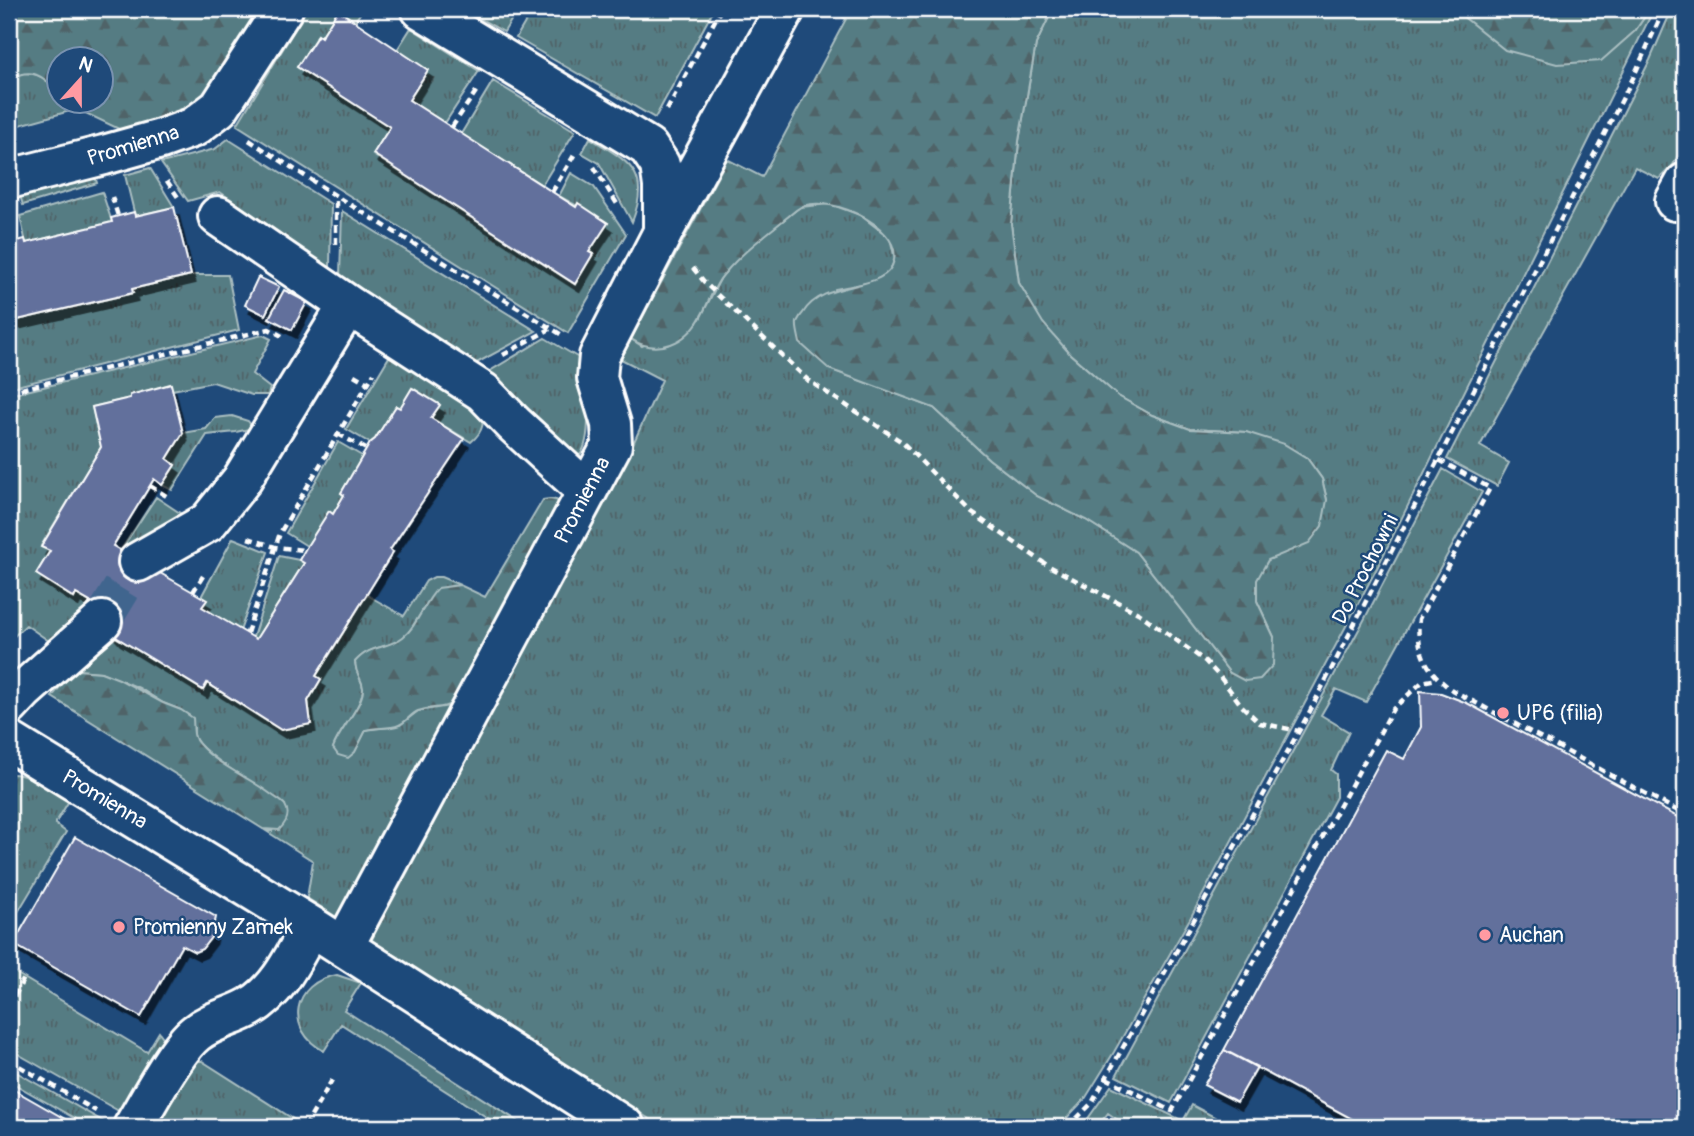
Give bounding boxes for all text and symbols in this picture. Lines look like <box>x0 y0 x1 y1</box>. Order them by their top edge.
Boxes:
north arrow <box>46 46 116 116</box>
text: N <box>75 52 96 79</box>
street label: Promienna <box>84 119 182 172</box>
street label: Promienna <box>548 452 617 548</box>
street label: Do Prochowni <box>1326 509 1405 629</box>
place label: UP6 (filia) <box>1517 700 1604 727</box>
marker: UP6 (filia) <box>1495 705 1511 721</box>
street label: Promienna <box>57 763 152 835</box>
place label: Promienny Zamek <box>133 914 293 941</box>
marker: Promienny Zamek <box>111 919 127 935</box>
place label: Auchan <box>1499 922 1564 949</box>
marker: Auchan <box>1477 927 1493 943</box>

